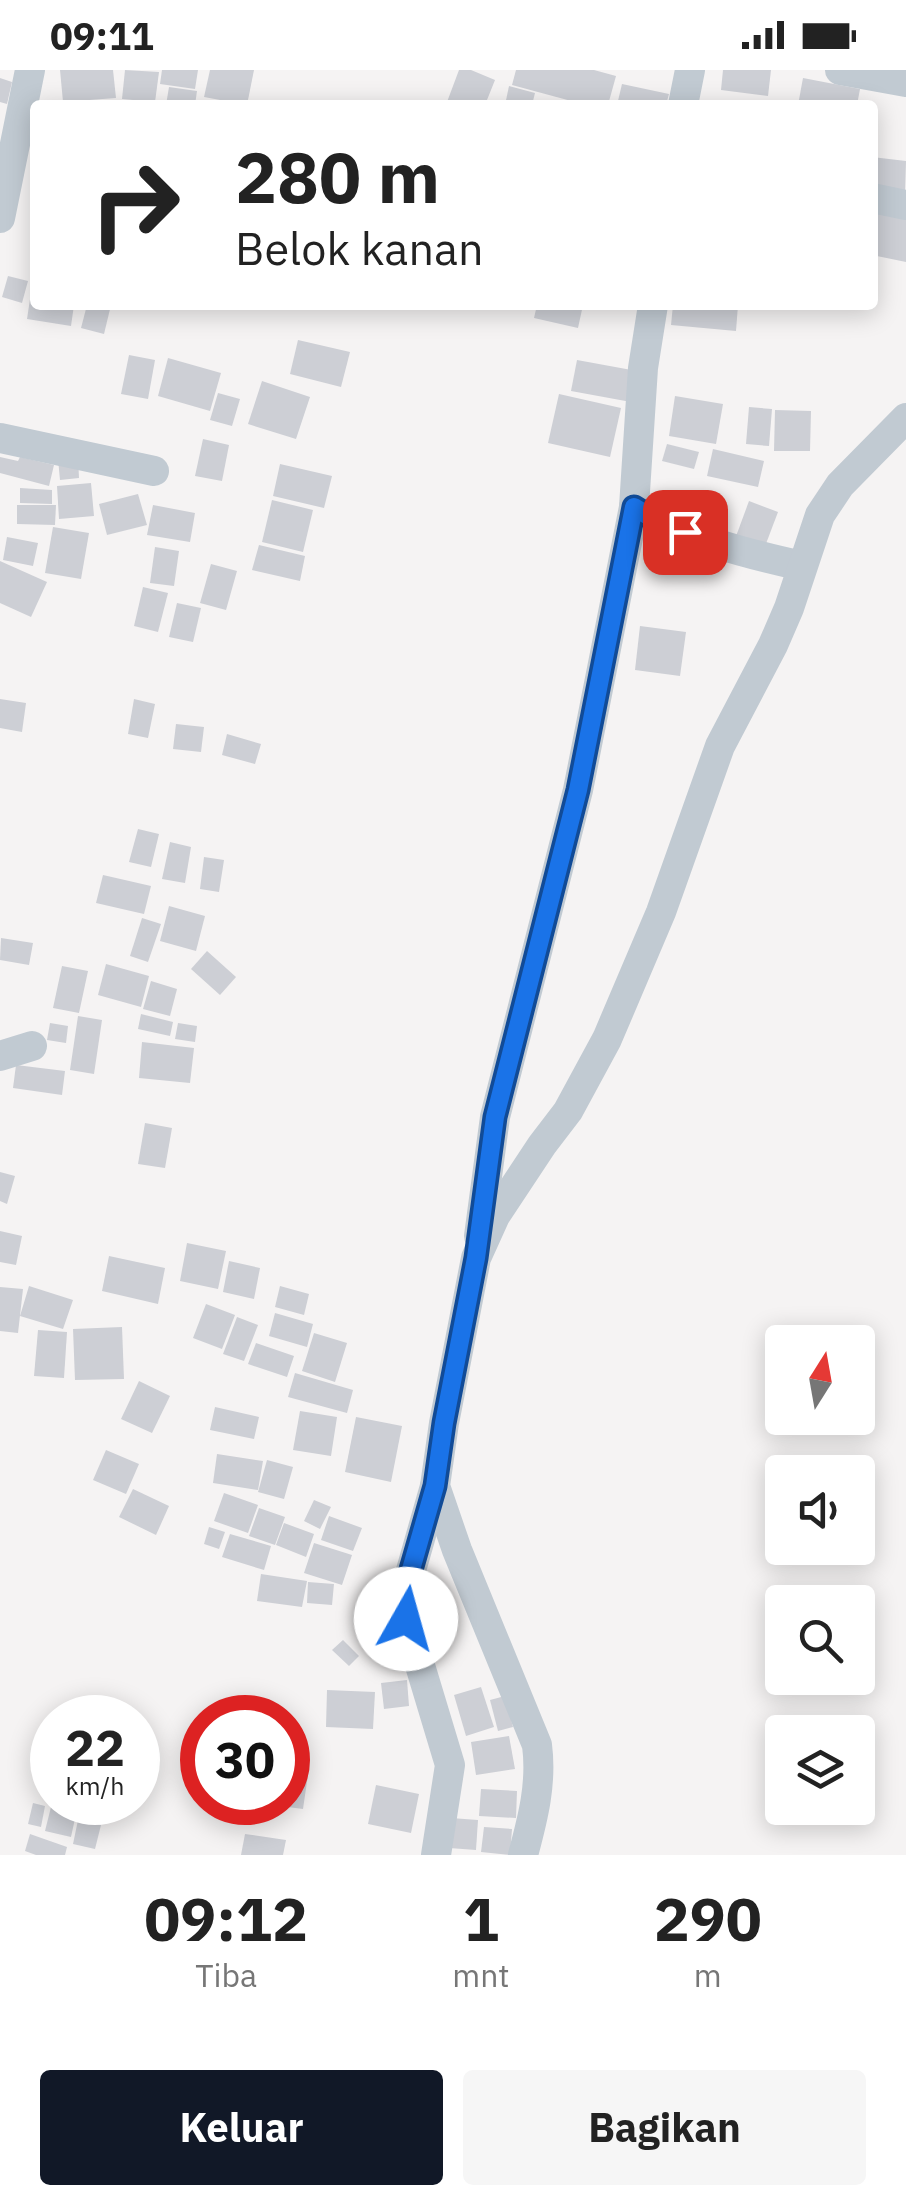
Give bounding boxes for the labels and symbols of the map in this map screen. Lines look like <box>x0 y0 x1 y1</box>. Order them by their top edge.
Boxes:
pin <box>643 490 728 575</box>
north arrow <box>765 1325 875 1435</box>
position arrow <box>354 1567 458 1671</box>
speed limit sign: 30 <box>180 1695 310 1825</box>

